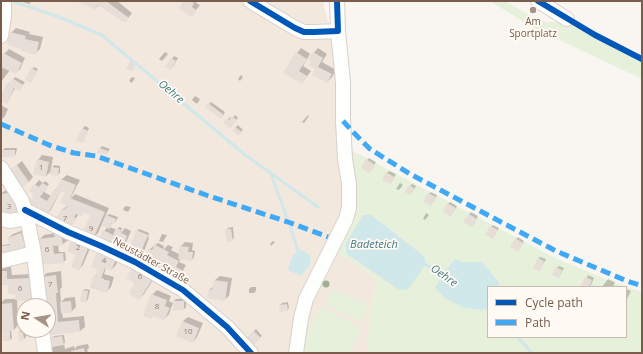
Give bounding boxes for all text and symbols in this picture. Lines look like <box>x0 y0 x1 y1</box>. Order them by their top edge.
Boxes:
marker: Am Sportplatz <box>528 5 538 15</box>
place label: Am Sportplatz <box>509 16 557 40</box>
water label: Oehre <box>155 77 187 107</box>
house number: 1 <box>39 163 43 173</box>
house number: 3 <box>7 202 11 212</box>
house number: 7 <box>63 214 67 224</box>
house number: 9 <box>89 224 93 234</box>
street label: Neustädter Straße <box>111 235 191 287</box>
water label: Badeteich <box>350 238 398 252</box>
house number: 2 <box>76 243 80 253</box>
house number: 6 <box>45 245 49 255</box>
house number: 4 <box>102 256 106 266</box>
water label: Oehre <box>428 262 460 290</box>
house number: 6 <box>138 272 142 282</box>
house number: 7 <box>48 280 52 290</box>
house number: 6 <box>18 284 22 294</box>
legend <box>487 286 627 338</box>
text: Cycle path <box>525 294 583 311</box>
north arrow <box>16 298 56 338</box>
house number: 8 <box>155 302 159 312</box>
text: N <box>16 310 33 322</box>
text: Path <box>525 314 551 331</box>
house number: 10 <box>183 327 193 337</box>

